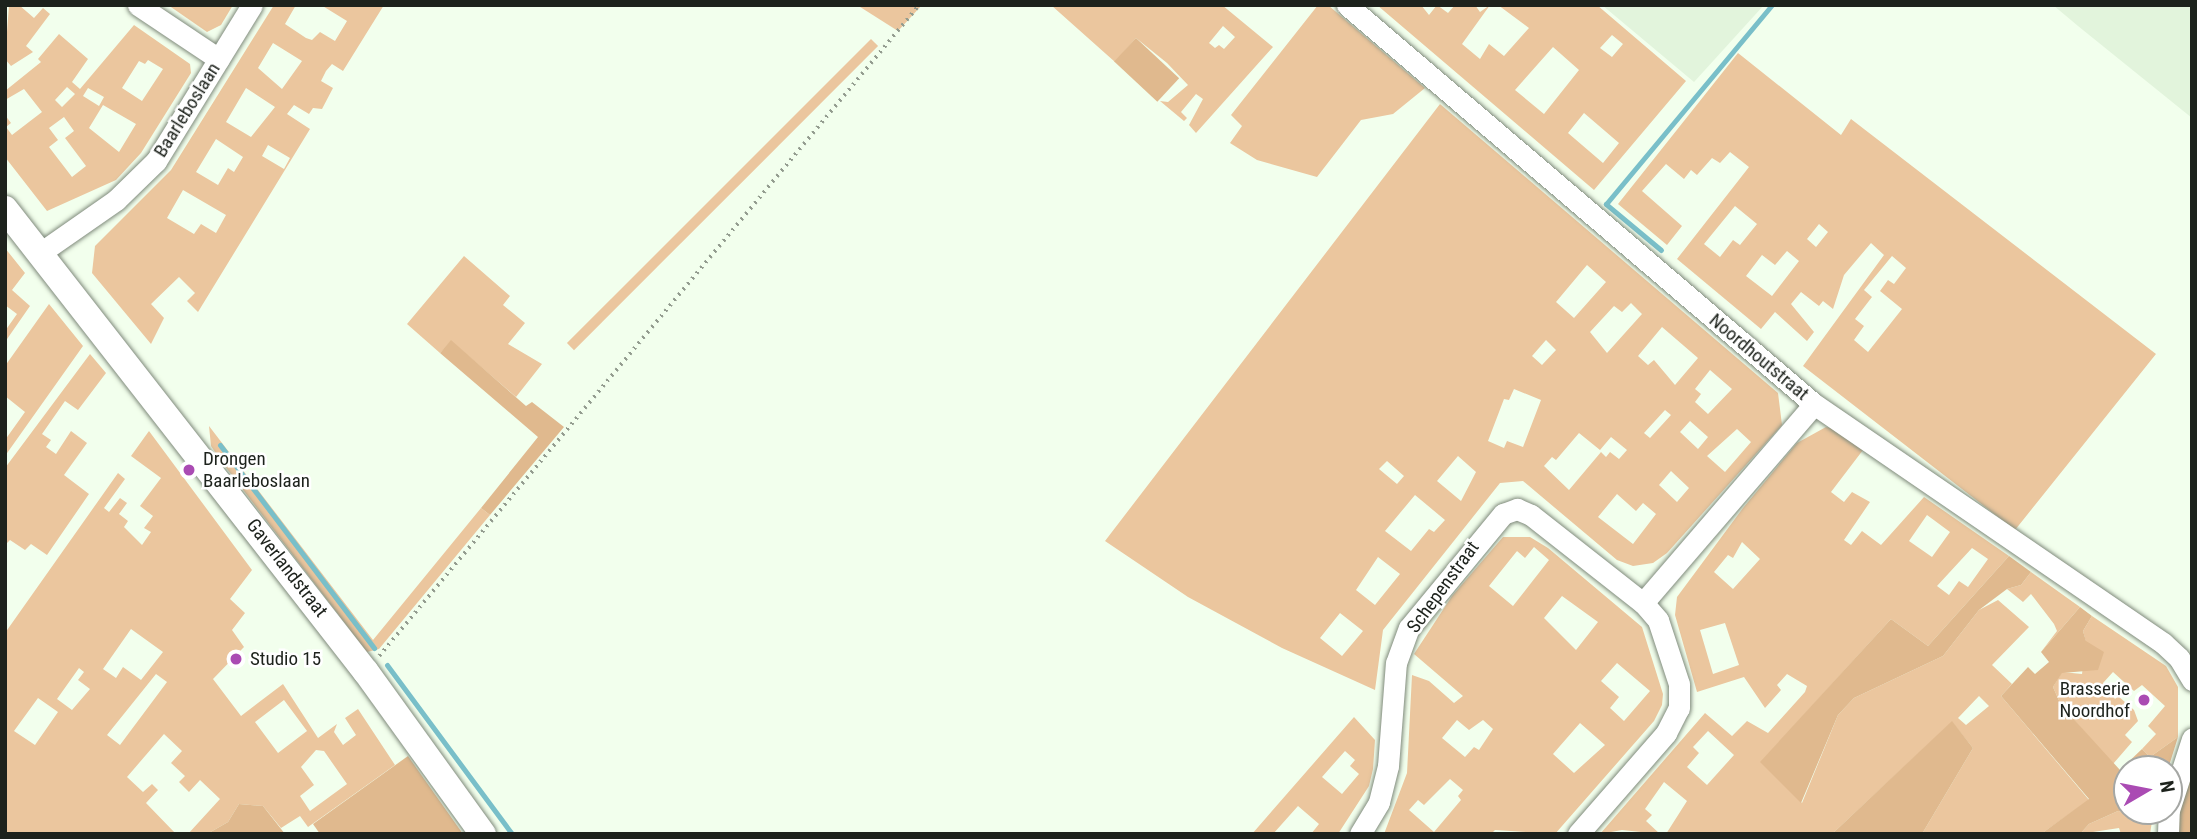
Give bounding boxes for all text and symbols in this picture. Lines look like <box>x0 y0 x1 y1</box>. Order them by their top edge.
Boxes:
street label: Baarleboslaan <box>149 59 225 161</box>
street label: Noordhoutstraat <box>1705 309 1813 405</box>
place label: Drongen Baarleboslaan <box>203 448 310 492</box>
marker: Drongen Baarleboslaan <box>181 462 197 478</box>
street label: Gaverlandstraat <box>242 514 332 622</box>
street label: Schepenstraat <box>1402 537 1484 637</box>
place label: Studio 15 <box>250 648 321 670</box>
marker: Studio 15 <box>228 651 244 667</box>
place label: Brasserie Noordhof <box>2059 678 2130 722</box>
marker: Brasserie Noordhof <box>2136 692 2152 708</box>
north arrow <box>2113 755 2183 825</box>
text: N <box>2155 779 2180 794</box>

